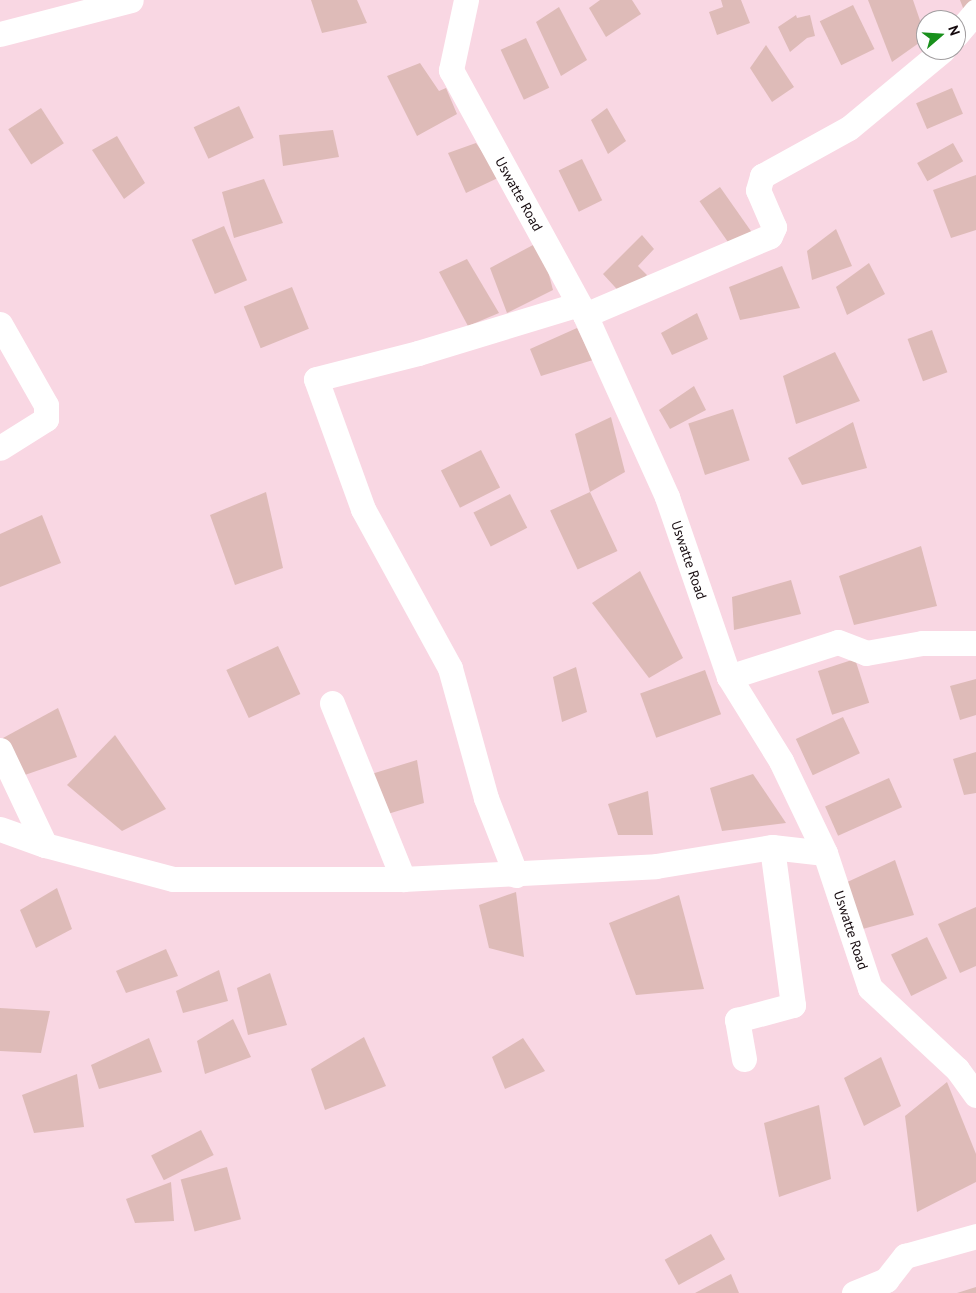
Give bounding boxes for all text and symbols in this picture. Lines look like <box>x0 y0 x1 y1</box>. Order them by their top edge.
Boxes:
north arrow <box>916 10 966 60</box>
text: N <box>944 23 964 38</box>
street label: Uswatte Road <box>492 154 546 234</box>
street label: Uswatte Road <box>668 518 710 602</box>
street label: Uswatte Road <box>830 888 872 972</box>

